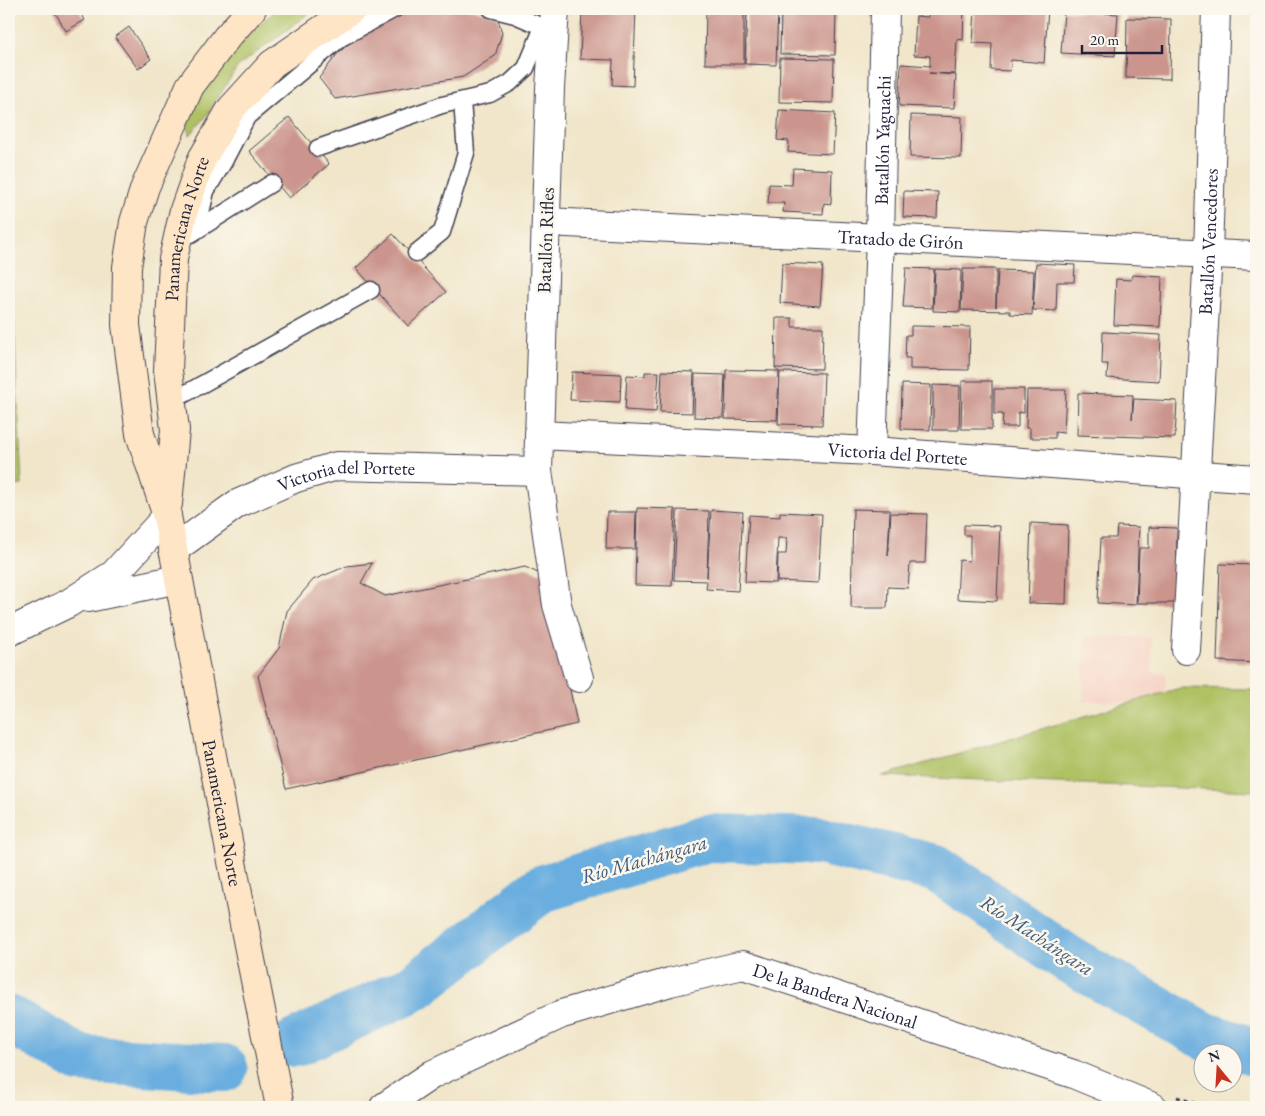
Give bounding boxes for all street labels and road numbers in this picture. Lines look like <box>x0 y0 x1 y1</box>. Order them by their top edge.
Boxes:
street label: Batallón Yaguachi <box>869 75 897 205</box>
street label: Panamericana Norte <box>159 153 215 302</box>
street label: Batallón Vencedores <box>1193 168 1224 316</box>
street label: Batallón Rifles <box>531 187 560 293</box>
street label: Tratado de Girón <box>837 224 964 255</box>
street label: Victoria del Portete <box>827 437 968 471</box>
street label: Victoria del Portete <box>273 454 415 498</box>
street label: Panamericana Norte <box>196 738 248 888</box>
street label: De la Bandera Nacional <box>750 957 921 1035</box>

